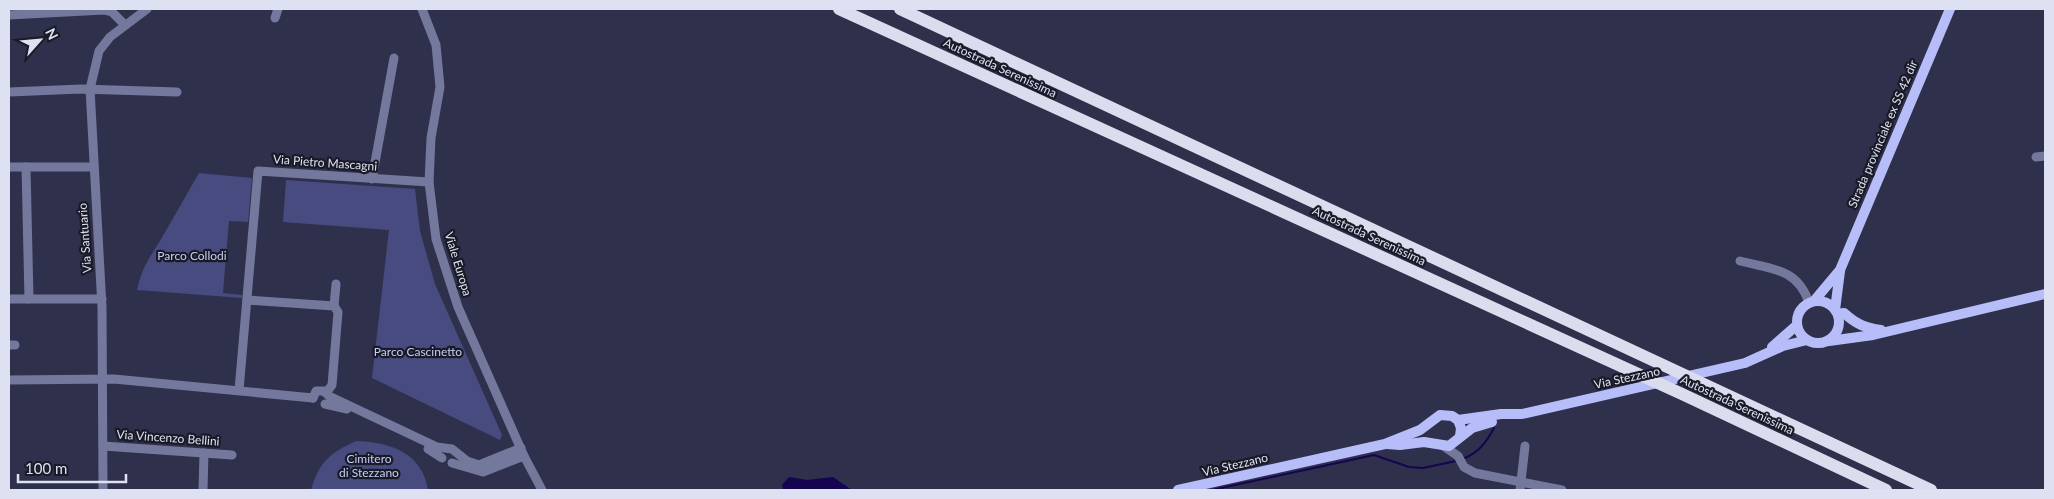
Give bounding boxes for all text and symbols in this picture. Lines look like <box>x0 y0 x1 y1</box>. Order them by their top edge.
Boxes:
north arrow <box>15 15 65 65</box>
text: N <box>42 25 62 43</box>
street label: Autostrada Serenissima <box>941 35 1059 100</box>
street label: Strada provinciale ex SS 42 dir <box>1845 57 1921 210</box>
street label: Via Pietro Mascagni <box>272 151 378 174</box>
street label: Via Santuario <box>75 202 94 274</box>
street label: Autostrada Serenissima <box>1310 203 1428 268</box>
street label: Viale Europa <box>442 230 475 298</box>
park label: Parco Collodi <box>157 248 227 263</box>
park label: Parco Cascinetto <box>374 344 462 359</box>
street label: Via Stezzano <box>1592 363 1662 392</box>
street label: Autostrada Serenissima <box>1678 372 1796 437</box>
street label: Via Vincenzo Bellini <box>116 426 220 449</box>
street label: Via Stezzano <box>1200 450 1270 479</box>
park label: Cimitero di Stezzano <box>339 451 399 480</box>
scale bar <box>18 452 125 484</box>
text: 100 m <box>25 459 67 477</box>

